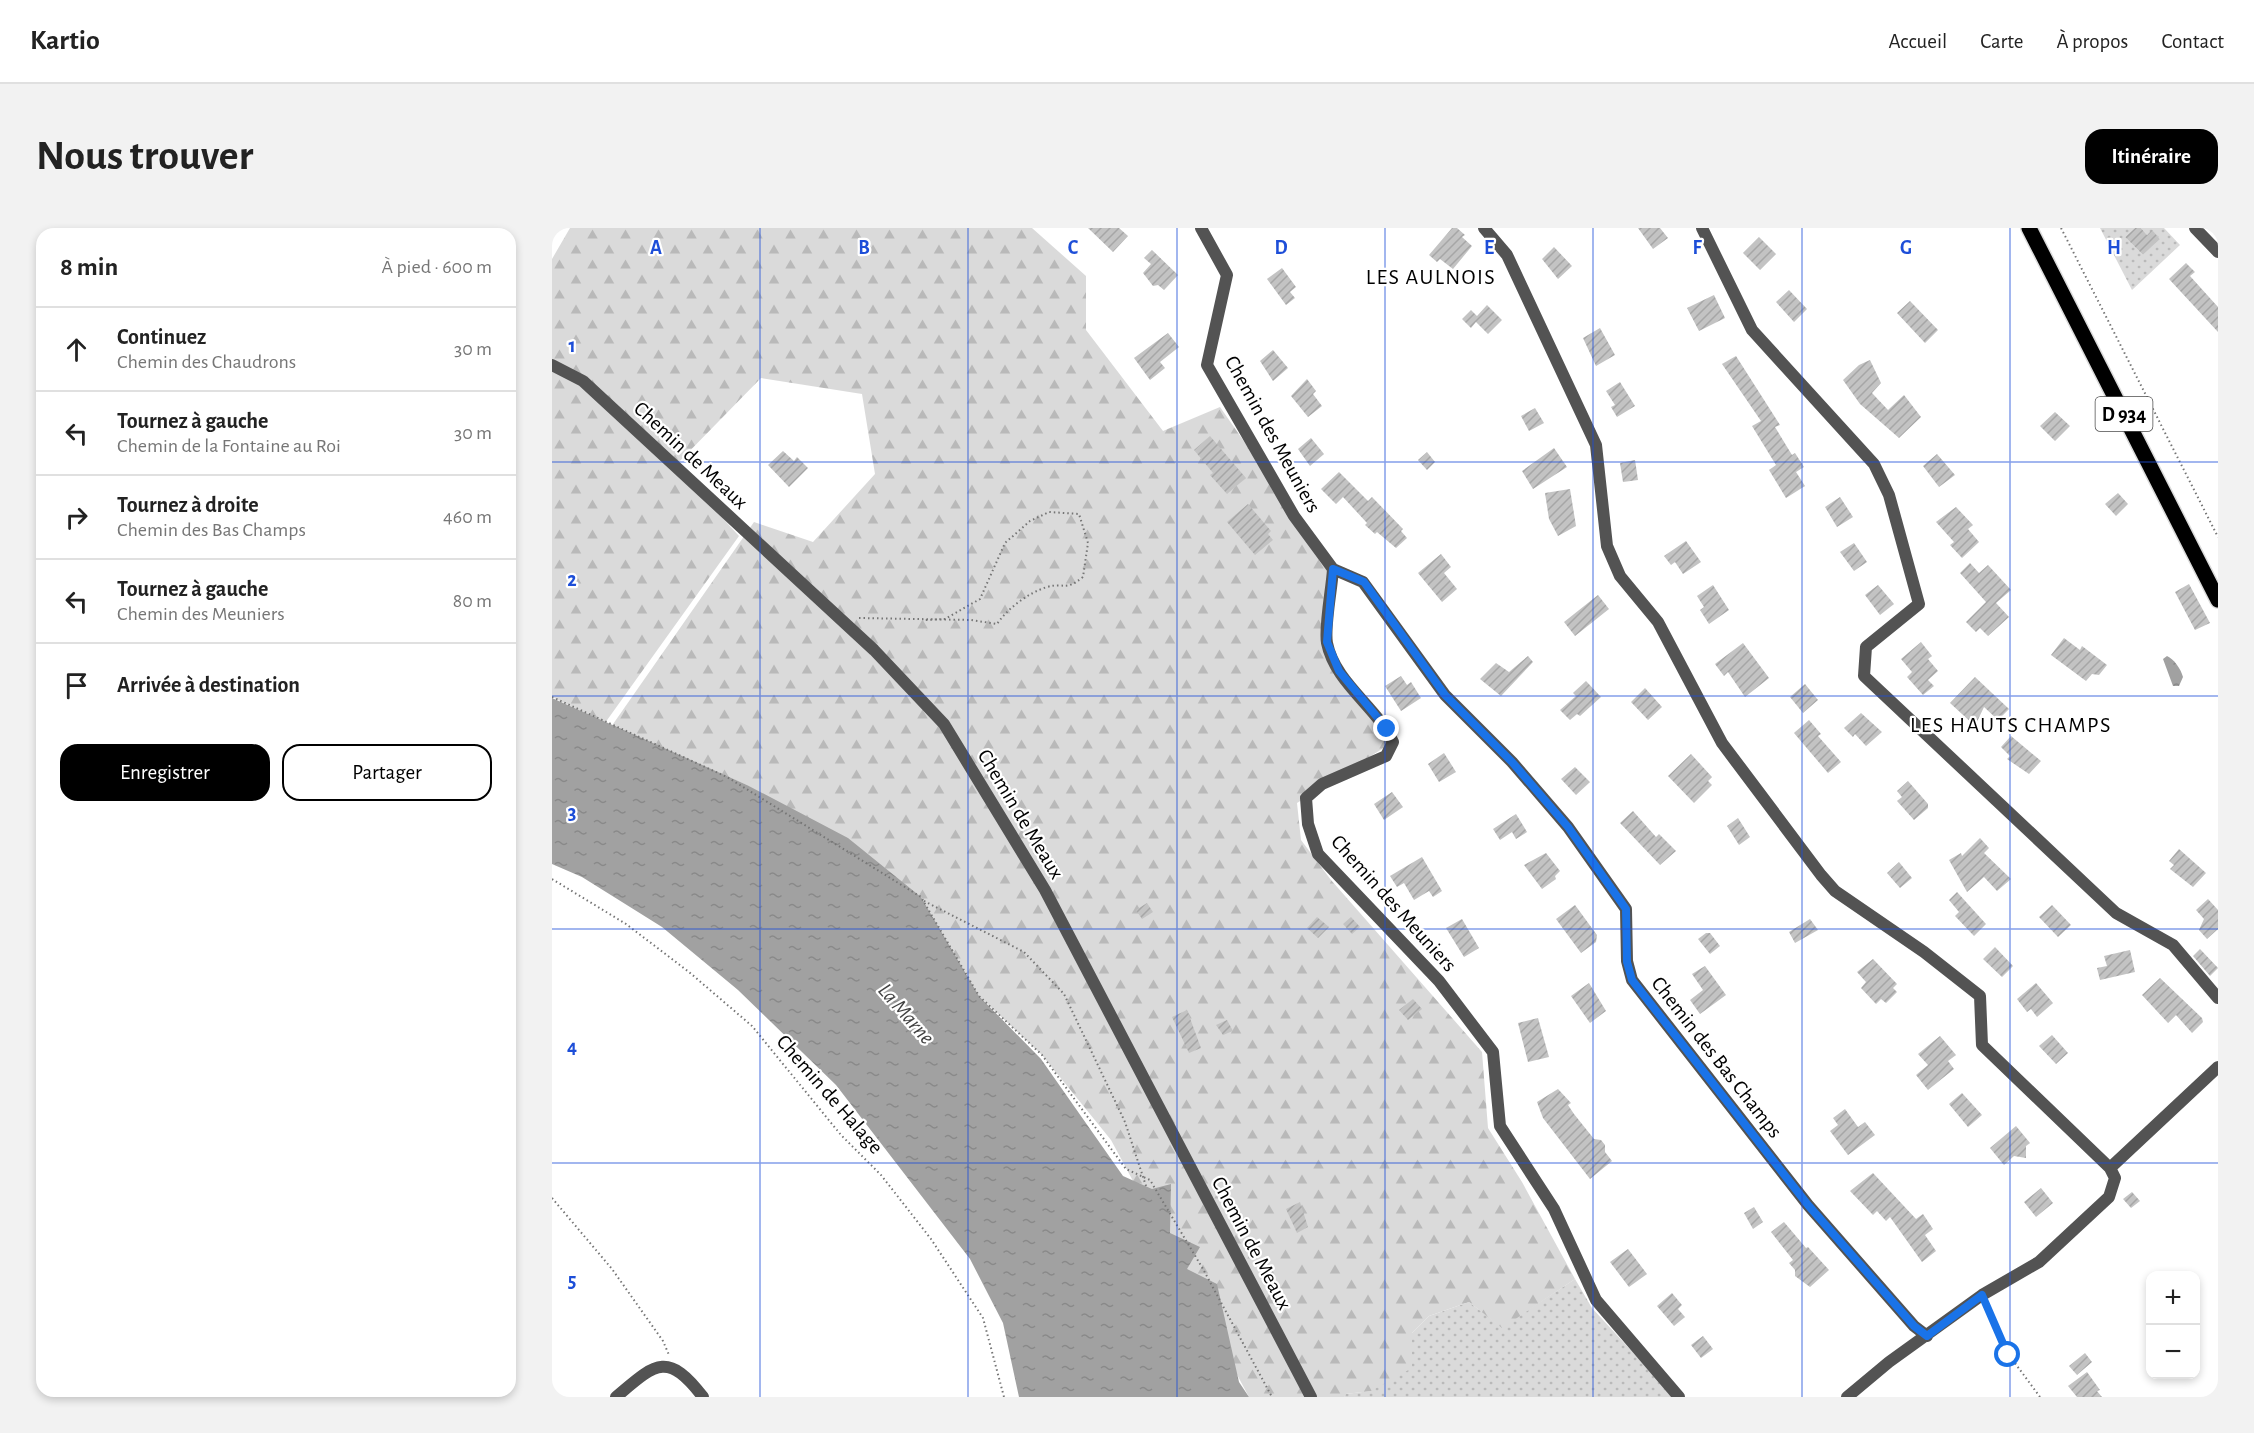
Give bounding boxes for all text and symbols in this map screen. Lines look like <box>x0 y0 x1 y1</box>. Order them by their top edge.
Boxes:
text: Kartio <box>30 27 100 55</box>
text: Accueil <box>1889 31 1947 52</box>
text: Carte <box>1980 31 2023 52</box>
text: À propos <box>2056 31 2128 52</box>
text: Contact <box>2161 31 2224 52</box>
button: Itinéraire <box>2085 129 2218 184</box>
text: Nous trouver <box>36 135 253 177</box>
text: A <box>650 238 662 258</box>
text: B <box>858 238 870 258</box>
text: C <box>1068 238 1079 258</box>
text: D <box>1274 238 1288 258</box>
text: E <box>1484 238 1494 258</box>
text: F <box>1692 238 1702 258</box>
text: G <box>1900 238 1912 258</box>
text: H <box>2107 238 2121 258</box>
text: 8 min <box>60 254 118 280</box>
text: À pied · 600 m <box>382 257 492 277</box>
district label: LES AULNOIS <box>1366 266 1496 288</box>
text: Continuez <box>117 326 206 348</box>
icon: ahead <box>60 333 93 366</box>
text: 1 <box>568 336 576 356</box>
text: 30 m <box>454 339 492 359</box>
text: Chemin des Chaudrons <box>117 352 296 372</box>
street label: Chemin des Meuniers <box>1221 352 1324 516</box>
road number: D 934 <box>2096 397 2152 431</box>
street label: Chemin de Meaux <box>630 398 752 513</box>
text: Tournez à gauche <box>117 410 268 432</box>
icon: left <box>60 417 93 450</box>
text: 30 m <box>454 423 492 443</box>
text: Chemin de la Fontaine au Roi <box>117 436 341 456</box>
text: Tournez à droite <box>117 494 259 516</box>
icon: right <box>60 501 93 534</box>
text: 460 m <box>443 507 492 527</box>
text: Chemin des Bas Champs <box>117 520 306 540</box>
text: 2 <box>567 570 577 590</box>
text: Tournez à gauche <box>117 578 268 600</box>
icon: left <box>60 585 93 618</box>
text: 80 m <box>453 591 492 611</box>
text: Chemin des Meuniers <box>117 604 285 624</box>
icon: arrive <box>60 669 93 702</box>
text: Arrivée à destination <box>117 674 300 696</box>
district label: LES HAUTS CHAMPS <box>1910 714 2112 736</box>
route end <box>1373 715 1399 741</box>
button: Enregistrer <box>60 744 270 801</box>
button: Partager <box>282 744 492 801</box>
street label: Chemin de Meaux <box>974 746 1067 883</box>
text: 3 <box>568 803 576 823</box>
street label: Chemin des Meuniers <box>1327 831 1460 976</box>
street label: Chemin des Bas Champs <box>1647 973 1786 1142</box>
water label: La Marne <box>874 979 938 1048</box>
street label: Chemin de Halage <box>772 1031 887 1158</box>
text: 4 <box>567 1037 577 1057</box>
street label: Chemin de Meaux <box>1208 1173 1295 1313</box>
text: 5 <box>568 1271 576 1291</box>
map controls <box>2146 1271 2200 1379</box>
button: + <box>2146 1271 2200 1325</box>
button: − <box>2146 1325 2200 1379</box>
route start <box>1994 1341 2020 1367</box>

